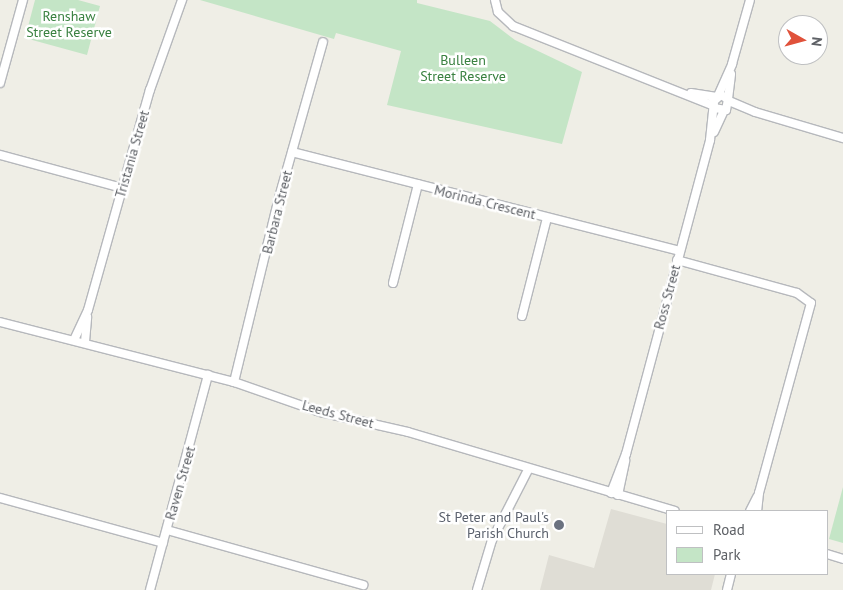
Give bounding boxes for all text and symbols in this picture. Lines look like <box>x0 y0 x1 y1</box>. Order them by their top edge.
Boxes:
park label: Renshaw Street Reserve <box>26 8 112 40</box>
north arrow <box>778 15 828 65</box>
text: N <box>807 36 826 47</box>
park label: Bulleen Street Reserve <box>420 52 506 84</box>
street label: Tristania Street <box>111 108 153 200</box>
street label: Barbara Street <box>258 168 296 256</box>
street label: Morinda Crescent <box>433 181 537 223</box>
street label: Ross Street <box>650 263 684 331</box>
street label: Leeds Street <box>300 396 376 432</box>
street label: Raven Street <box>161 444 199 522</box>
place label: St Peter and Paul's Parish Church <box>439 509 549 542</box>
legend <box>666 510 828 575</box>
marker: St Peter and Paul's Parish Church <box>553 519 565 531</box>
text: Road <box>713 520 745 539</box>
text: Park <box>713 545 741 564</box>

